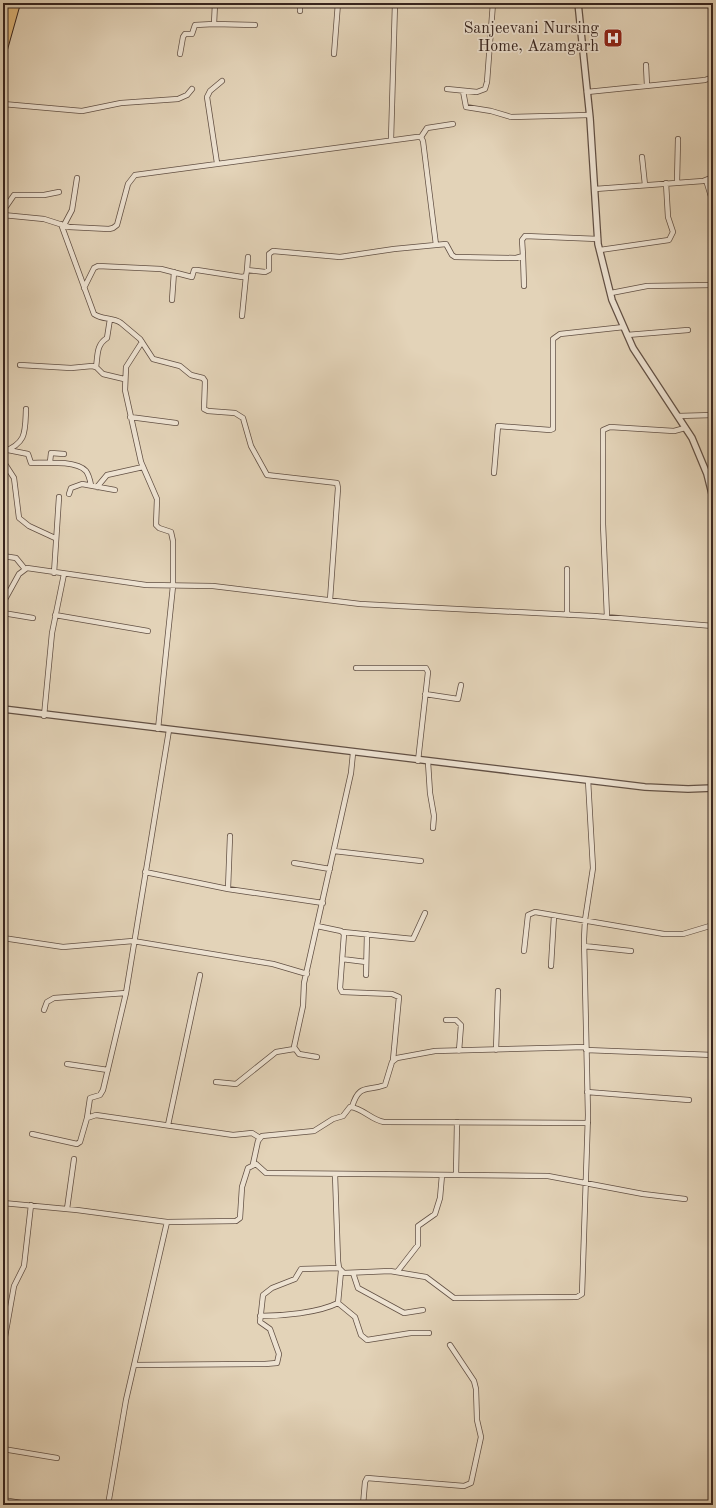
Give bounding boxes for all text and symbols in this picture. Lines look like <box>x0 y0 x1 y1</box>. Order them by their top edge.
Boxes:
place label: Sanjeevani Nursing Home, Azamgarh <box>463 21 599 55</box>
hospital icon: Sanjeevani Nursing Home, Azamgarh <box>602 27 624 49</box>

